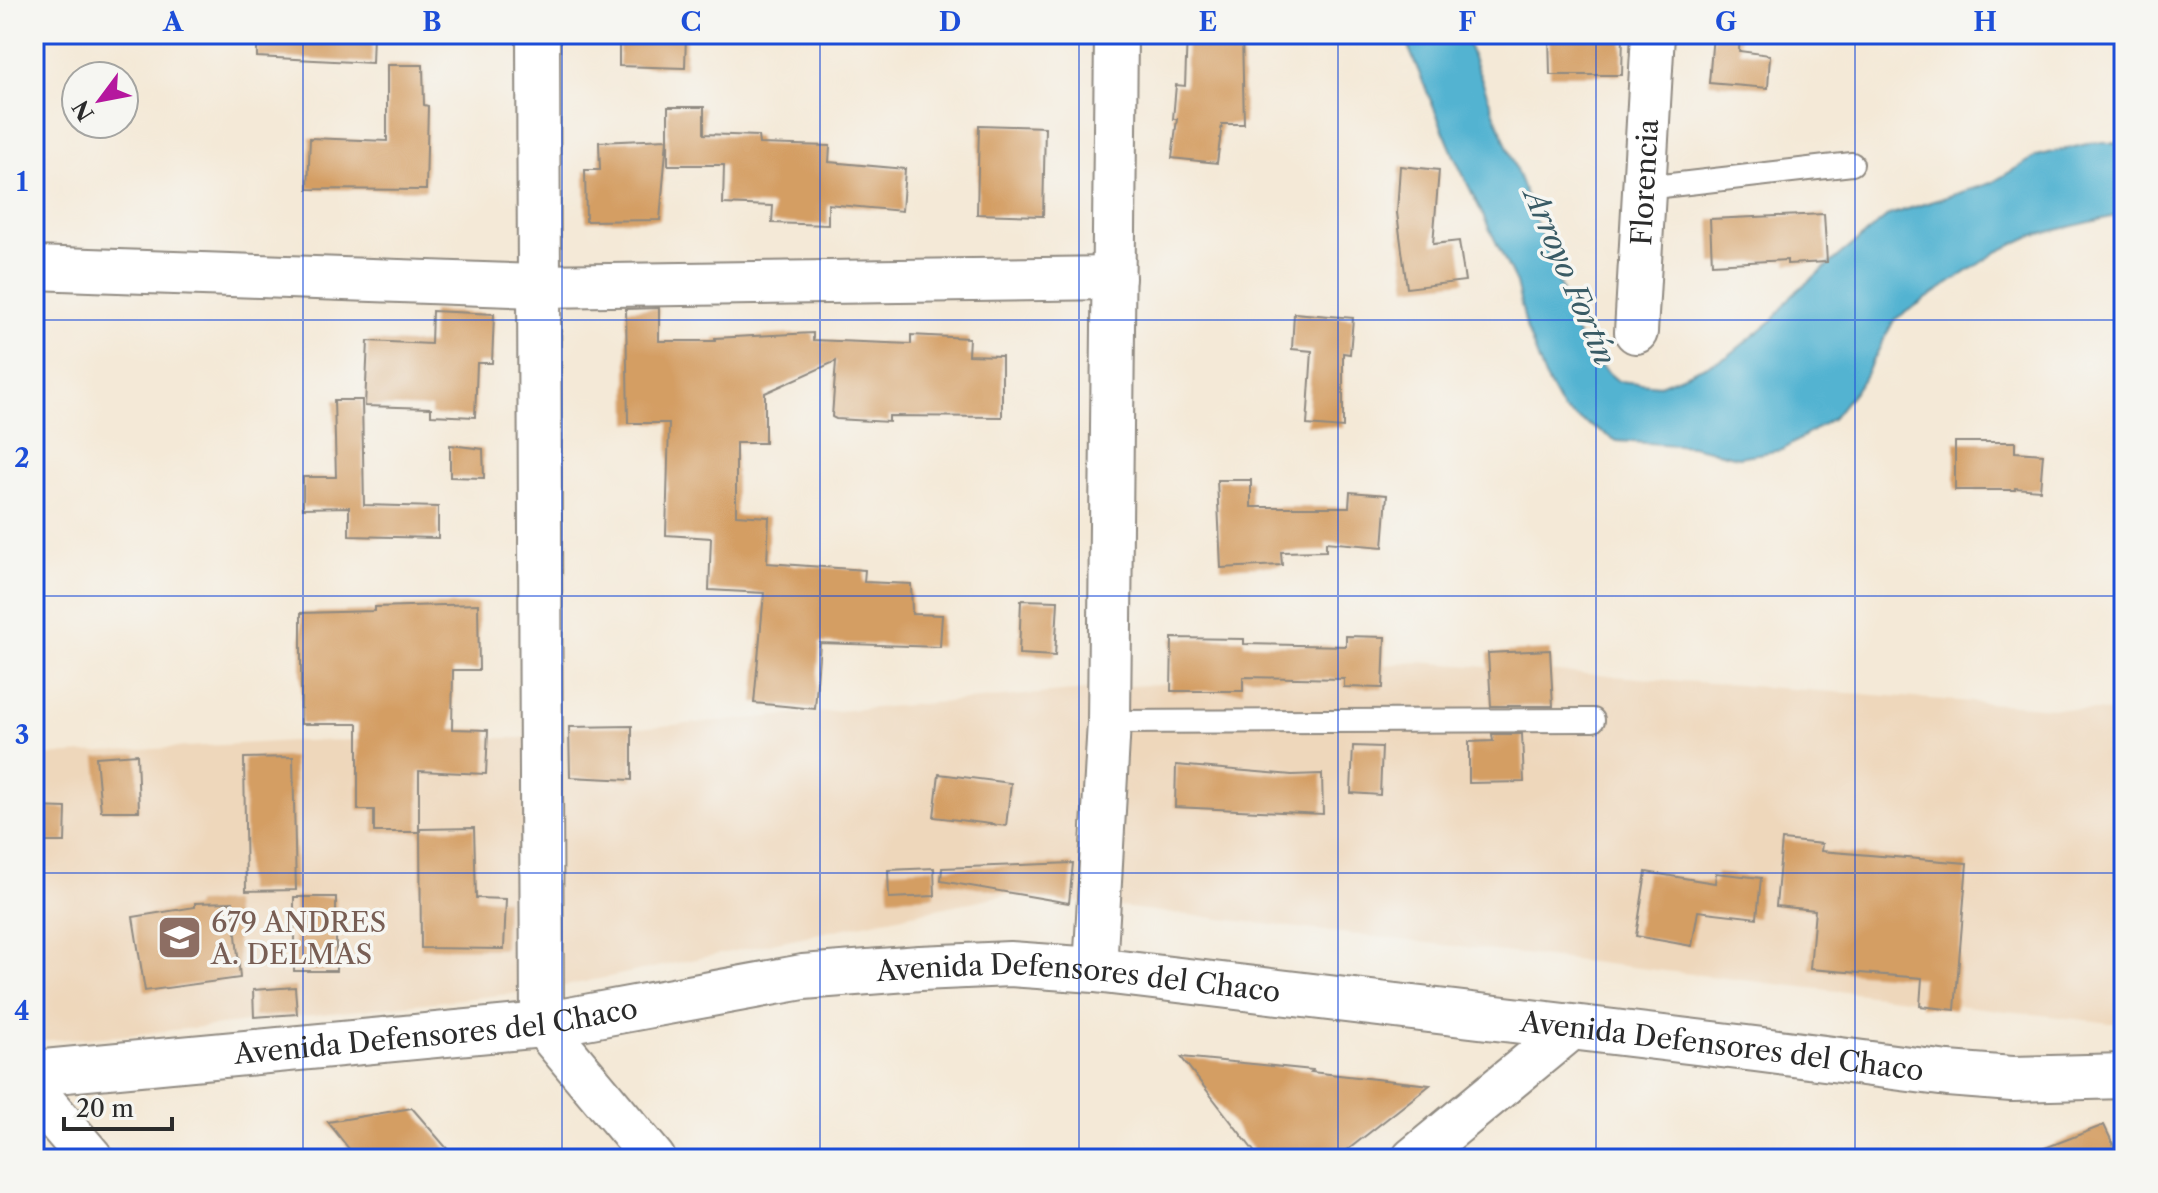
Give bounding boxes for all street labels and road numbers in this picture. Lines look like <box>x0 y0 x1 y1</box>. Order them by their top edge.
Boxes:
street label: Florencia <box>1624 118 1665 246</box>
street label: Avenida Defensores del Chaco <box>874 947 1282 1009</box>
street label: Avenida Defensores del Chaco <box>232 991 640 1071</box>
street label: Avenida Defensores del Chaco <box>1518 1004 1926 1088</box>

